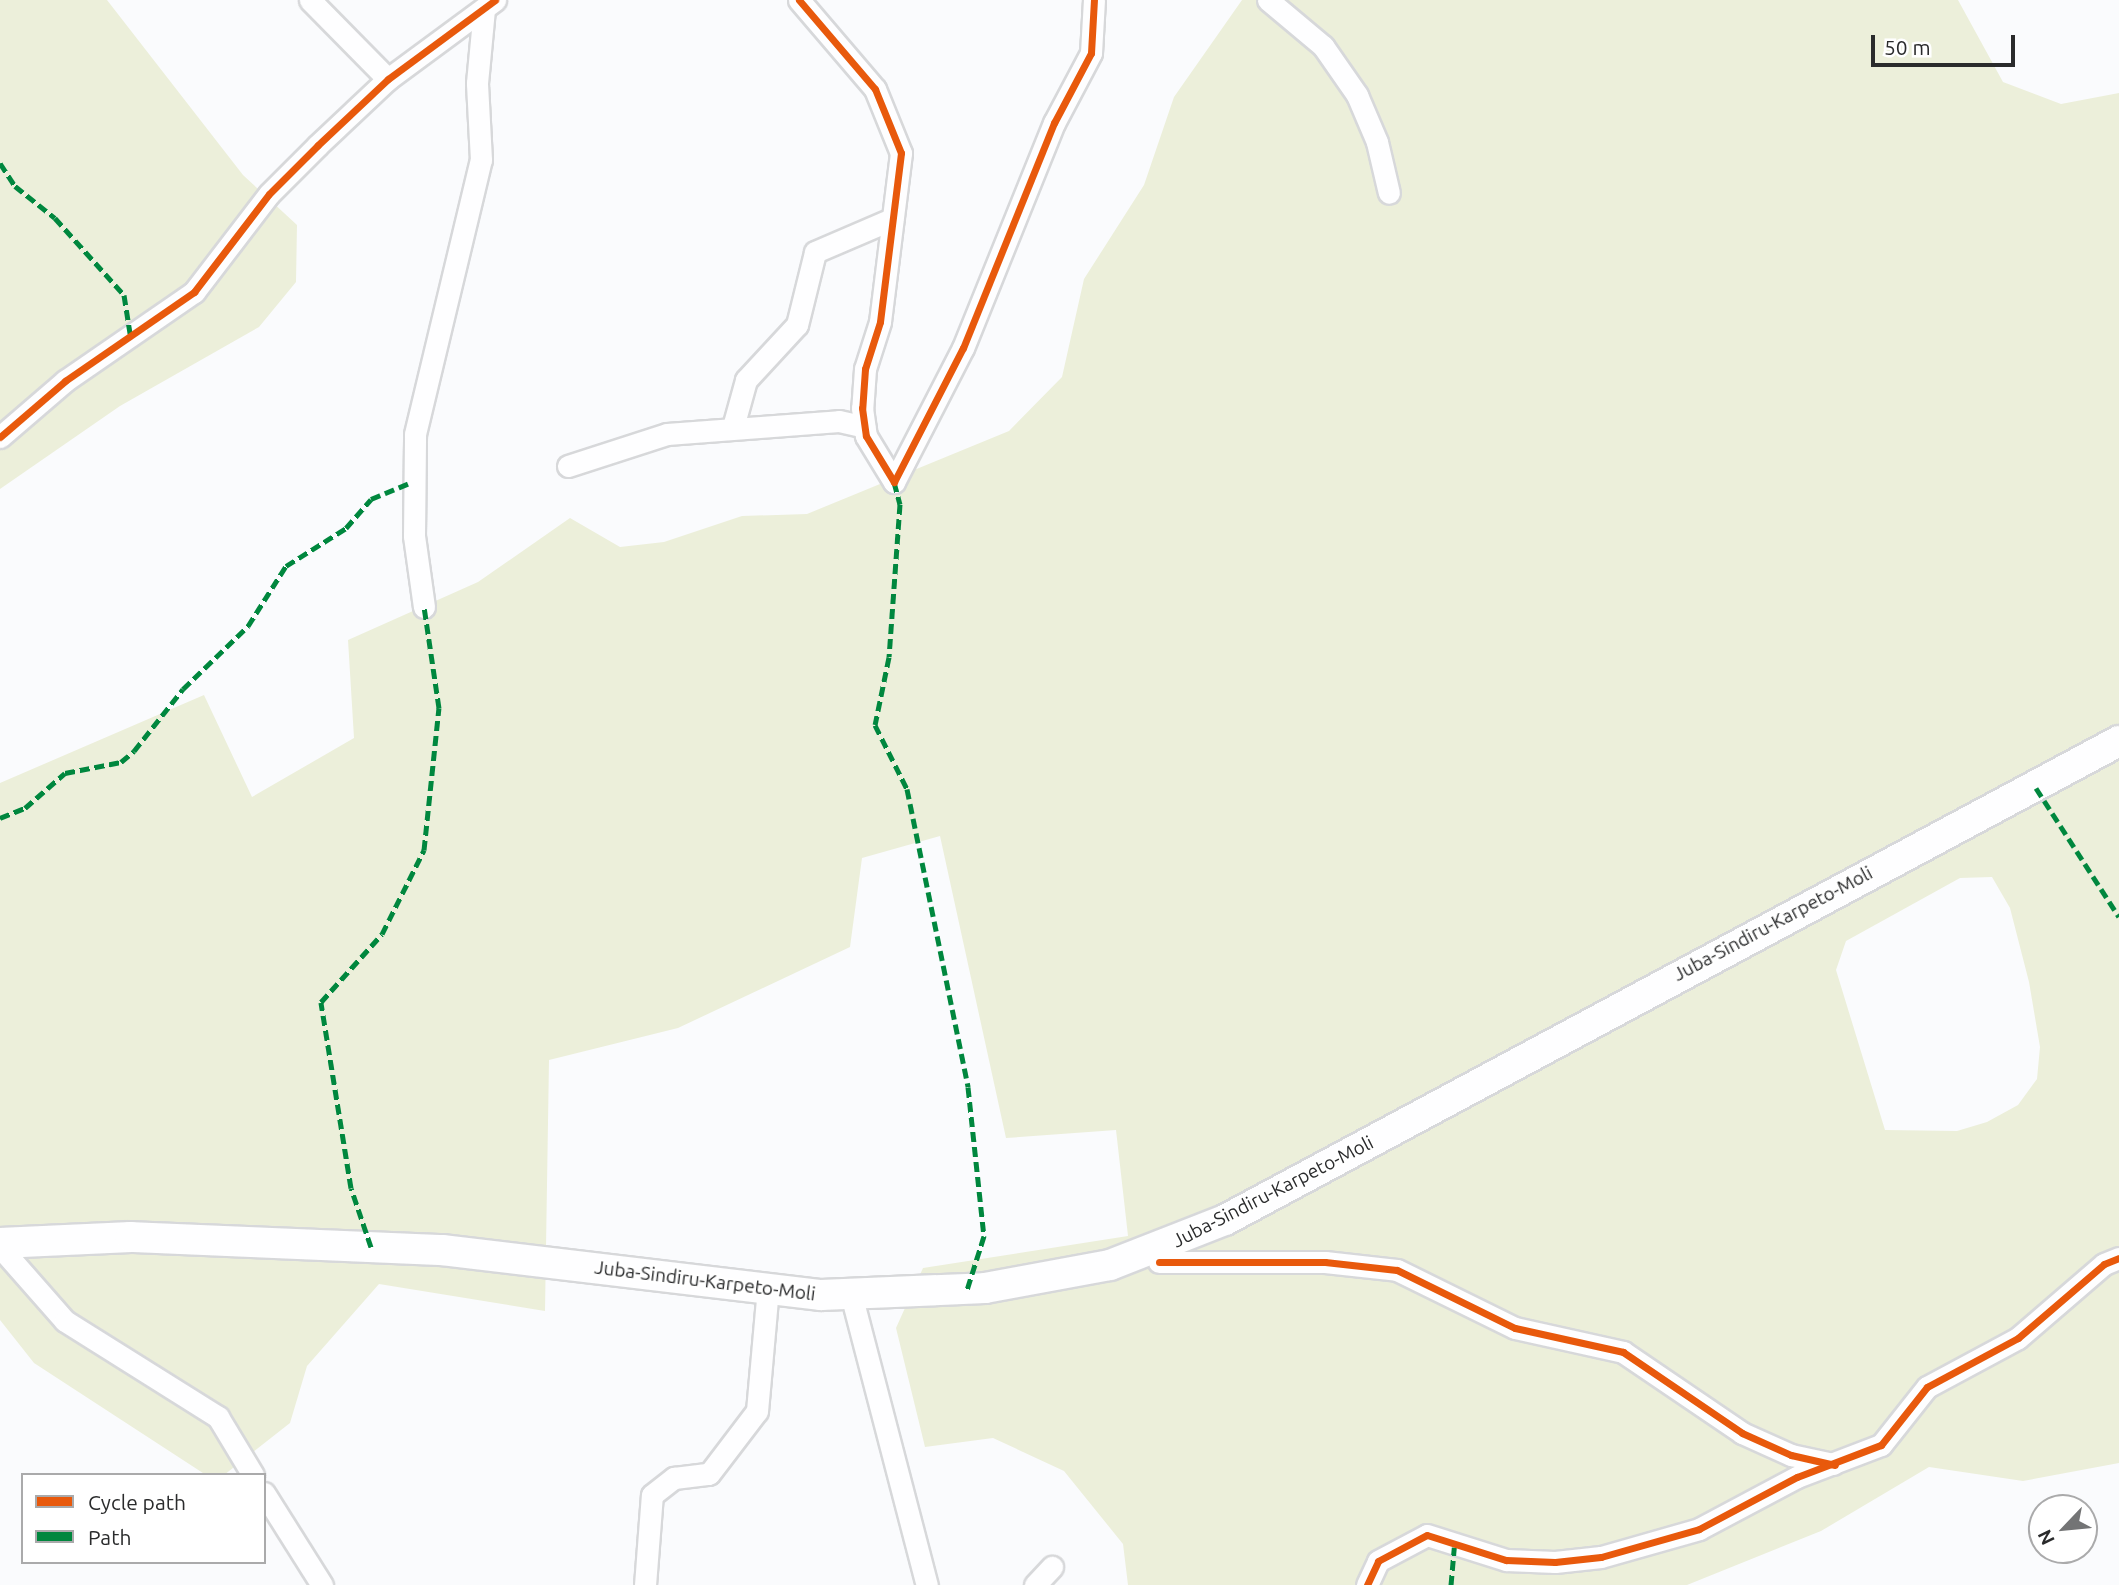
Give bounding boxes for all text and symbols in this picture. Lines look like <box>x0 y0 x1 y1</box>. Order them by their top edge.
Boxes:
scale bar <box>1874 21 2018 65</box>
text: 50 m <box>1884 35 1931 59</box>
street label: Juba-Sindiru-Karpeto-Moli <box>1669 862 1877 986</box>
street label: Juba-Sindiru-Karpeto-Moli <box>1169 1131 1377 1253</box>
street label: Juba-Sindiru-Karpeto-Moli <box>593 1256 817 1306</box>
legend <box>21 1473 266 1564</box>
text: Cycle path <box>88 1490 186 1514</box>
north arrow <box>2028 1494 2098 1564</box>
text: Path <box>88 1525 131 1549</box>
text: N <box>2033 1526 2059 1549</box>

